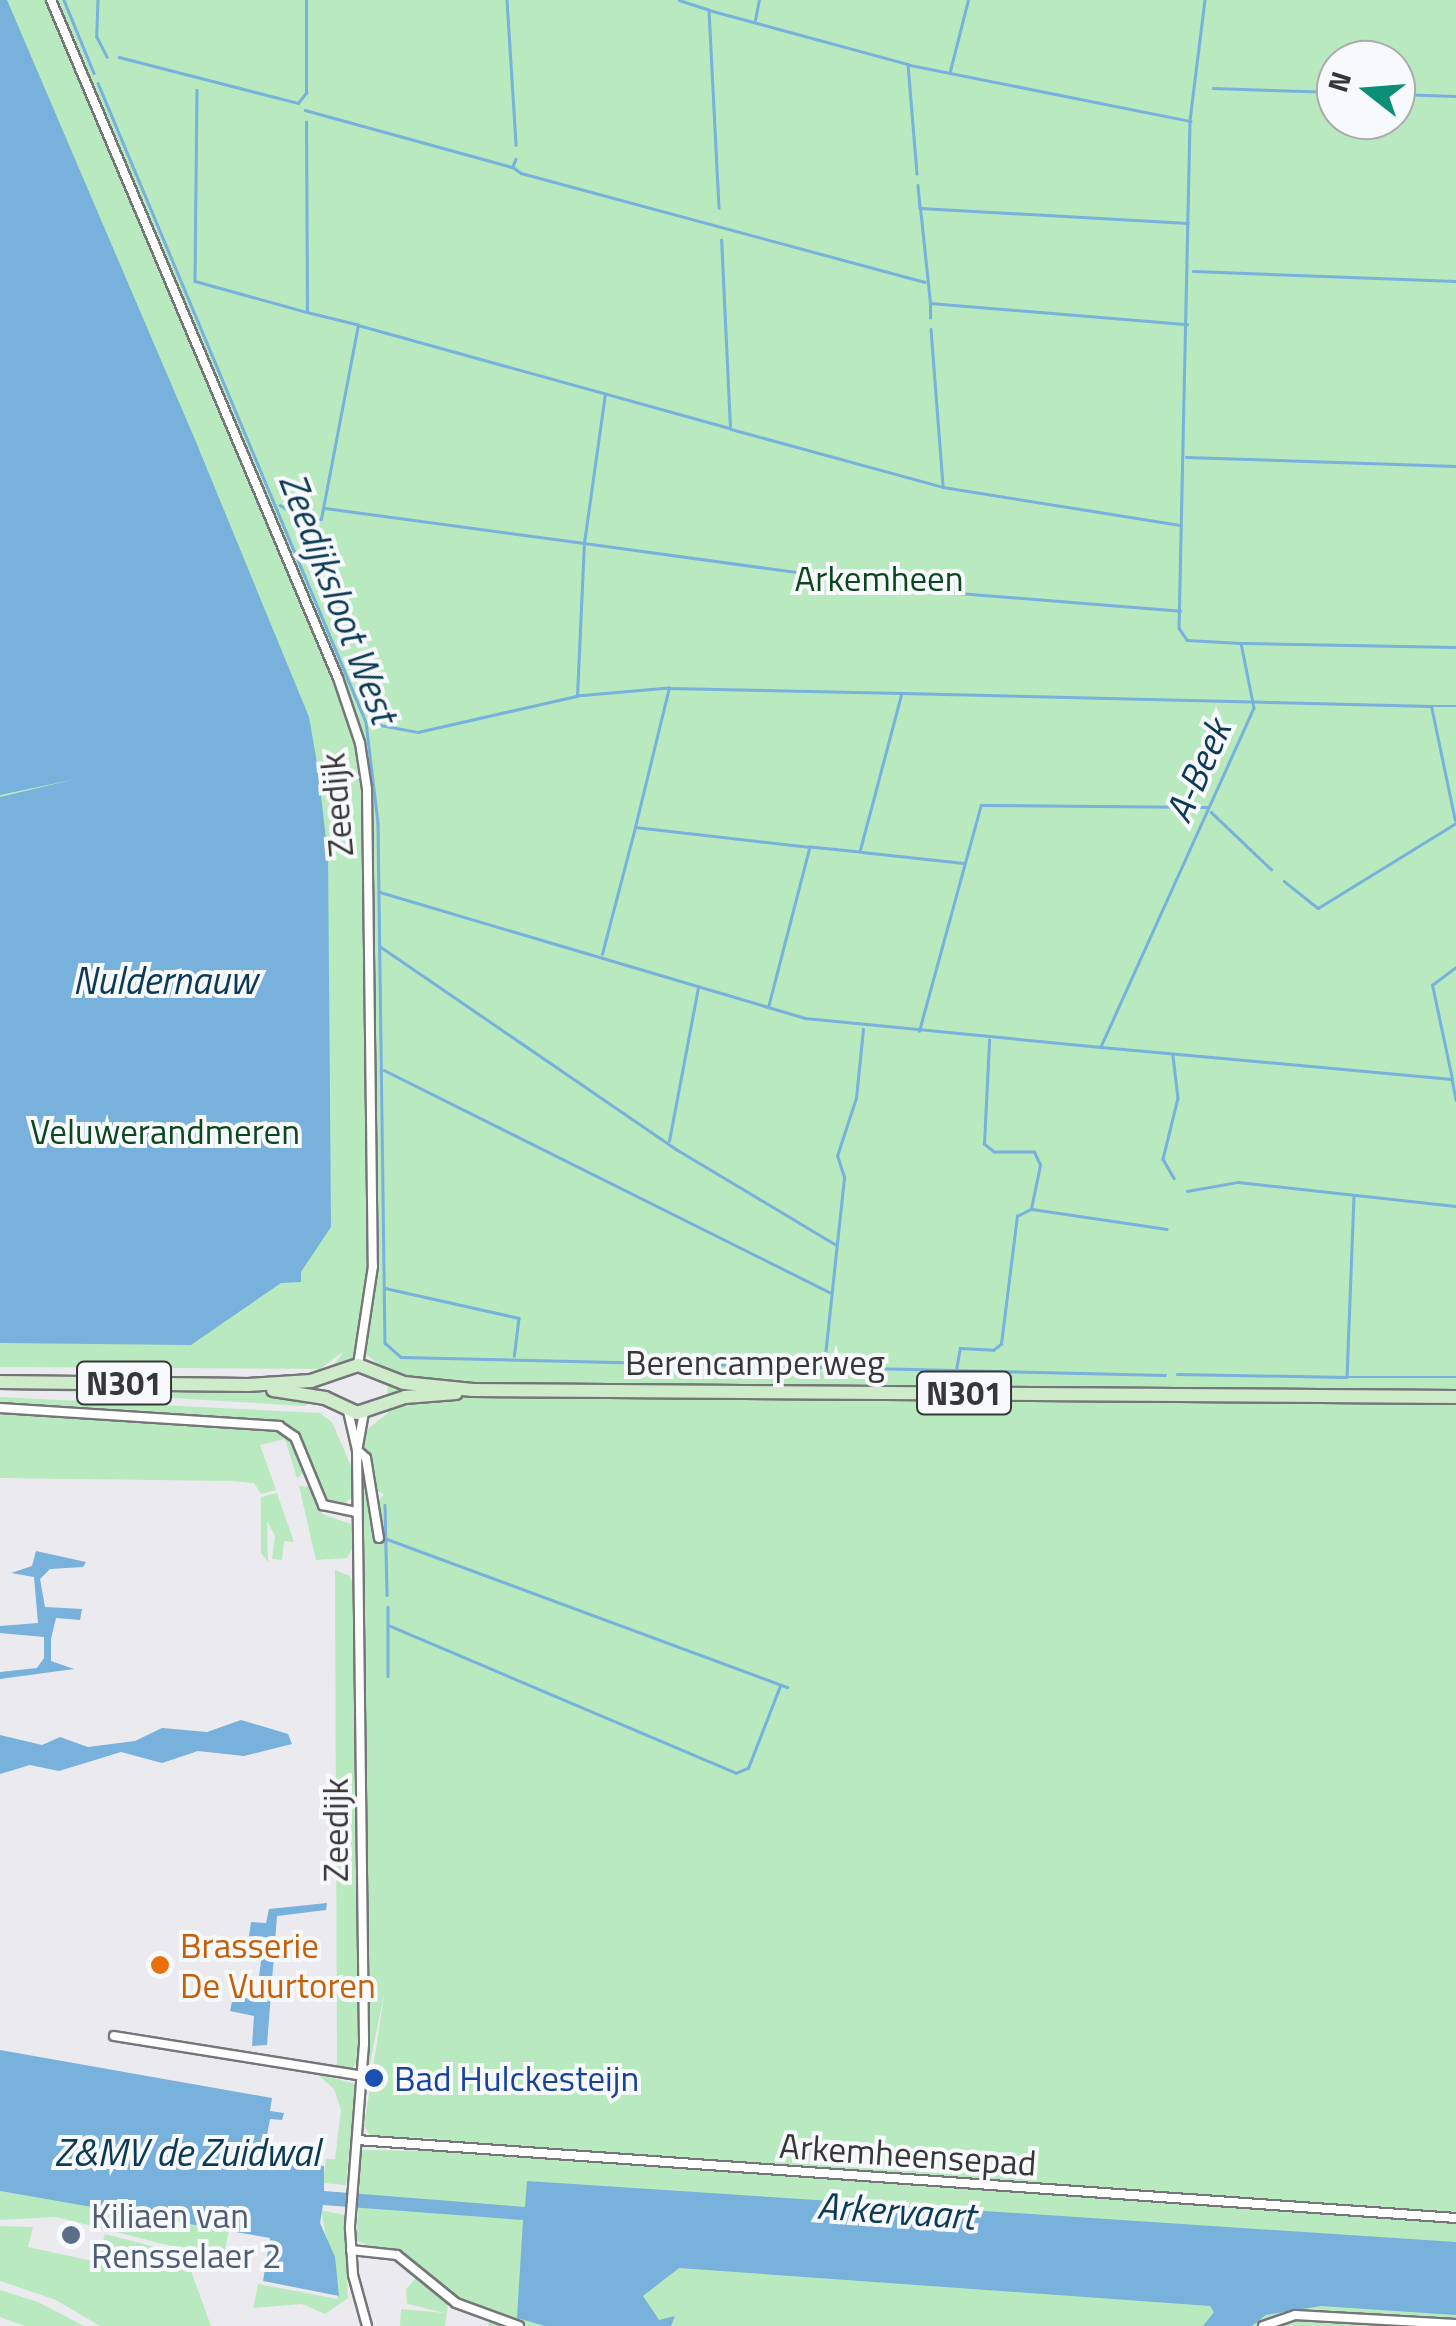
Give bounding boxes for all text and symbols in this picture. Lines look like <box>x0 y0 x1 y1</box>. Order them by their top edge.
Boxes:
north arrow <box>1316 40 1416 140</box>
text: N <box>1315 66 1362 97</box>
water label: Zeedijksloot West <box>269 467 407 729</box>
park label: Arkemheen <box>794 557 964 599</box>
water label: A-Beek <box>1155 713 1241 829</box>
street label: Zeedijk <box>311 751 361 859</box>
water label: Nuldernauw <box>73 958 257 1004</box>
park label: Veluwerandmeren <box>30 1110 300 1152</box>
street label: Berencamperweg <box>625 1341 885 1383</box>
road number: N301 <box>74 1356 174 1410</box>
road number: N301 <box>914 1366 1014 1420</box>
street label: Zeedijk <box>314 1778 356 1882</box>
place label: Brasserie De Vuurtoren <box>180 1924 376 2006</box>
marker: Brasserie De Vuurtoren <box>149 1954 171 1976</box>
place label: Bad Hulckesteijn <box>394 2057 639 2099</box>
marker: Bad Hulckesteijn <box>363 2067 385 2089</box>
street label: Arkemheensepad <box>778 2124 1038 2184</box>
water label: Z&MV de Zuidwal <box>54 2130 320 2176</box>
water label: Arkervaart <box>816 2183 976 2239</box>
place label: Kiliaen van Rensselaer 2 <box>91 2194 282 2276</box>
marker: Kiliaen van Rensselaer 2 <box>60 2224 82 2246</box>

